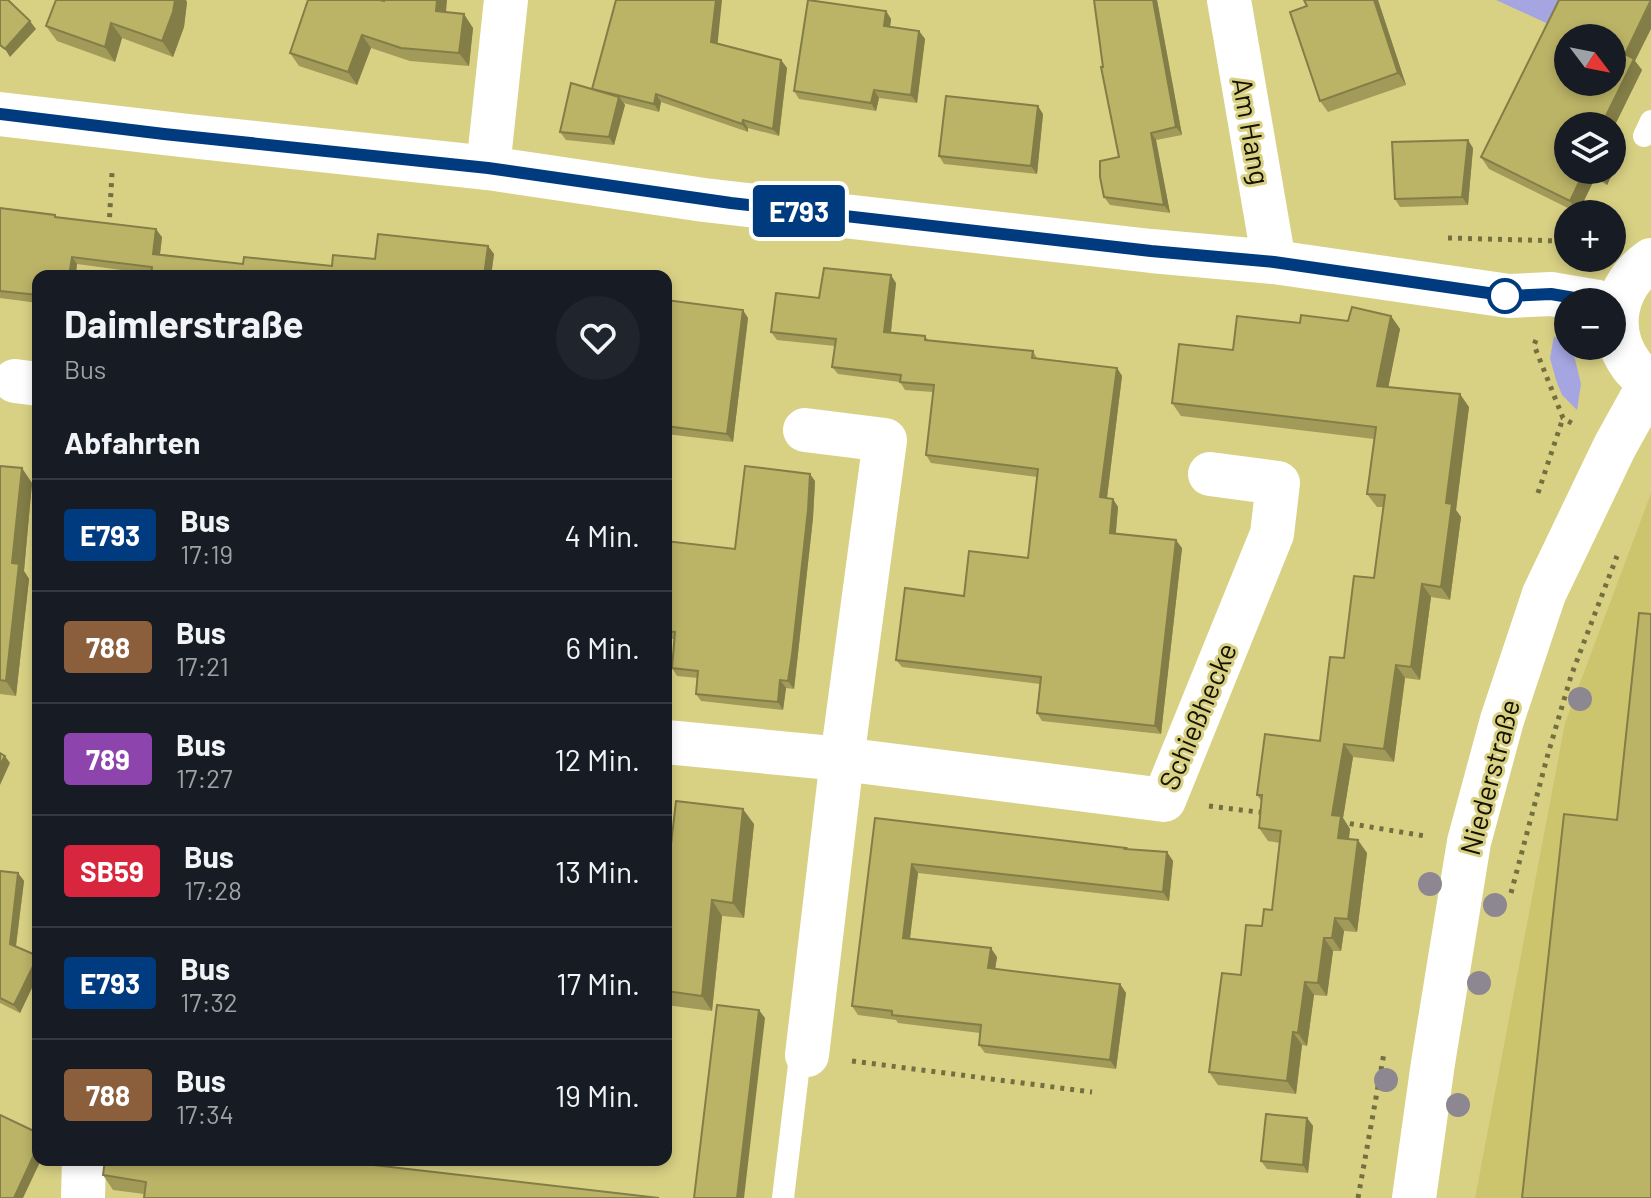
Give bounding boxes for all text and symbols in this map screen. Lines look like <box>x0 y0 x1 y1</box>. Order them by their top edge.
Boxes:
north arrow <box>1554 24 1626 96</box>
map controls <box>1554 24 1626 360</box>
street label: Am Hang <box>1226 75 1278 187</box>
button: layers <box>1554 112 1626 184</box>
line badge: E793 <box>743 185 855 237</box>
text: E793 <box>769 194 829 228</box>
button: + <box>1554 200 1626 272</box>
unlabelled marker <box>1488 279 1522 313</box>
button: − <box>1554 288 1626 360</box>
button: heart <box>556 296 640 380</box>
text: Daimlerstraße <box>64 300 304 346</box>
text: Bus <box>64 353 106 384</box>
text: Abfahrten <box>64 424 200 460</box>
text: Bus <box>180 502 230 538</box>
text: 4 Min. <box>564 517 640 553</box>
text: E793 <box>80 518 140 552</box>
text: 17:19 <box>180 538 233 569</box>
text: Bus <box>176 614 226 650</box>
text: 6 Min. <box>566 629 640 665</box>
text: 788 <box>86 630 130 664</box>
street label: Schießhecke <box>1151 637 1243 795</box>
text: 17:21 <box>176 650 229 681</box>
street label: Niederstraße <box>1452 695 1526 859</box>
text: Bus <box>176 726 226 762</box>
text: 12 Min. <box>554 741 640 777</box>
text: 789 <box>86 742 130 776</box>
text: 17:27 <box>176 762 232 793</box>
text: Bus <box>184 838 234 874</box>
text: 13 Min. <box>555 853 640 889</box>
text: SB59 <box>80 854 144 888</box>
text: 17:28 <box>184 874 242 905</box>
text: Bus <box>180 950 230 986</box>
text: 17 Min. <box>556 965 640 1001</box>
text: E793 <box>80 966 140 1000</box>
text: 17:32 <box>180 986 238 1017</box>
text: Bus <box>176 1062 226 1098</box>
text: 19 Min. <box>555 1077 640 1113</box>
text: 788 <box>86 1078 130 1112</box>
text: 17:34 <box>176 1098 234 1129</box>

